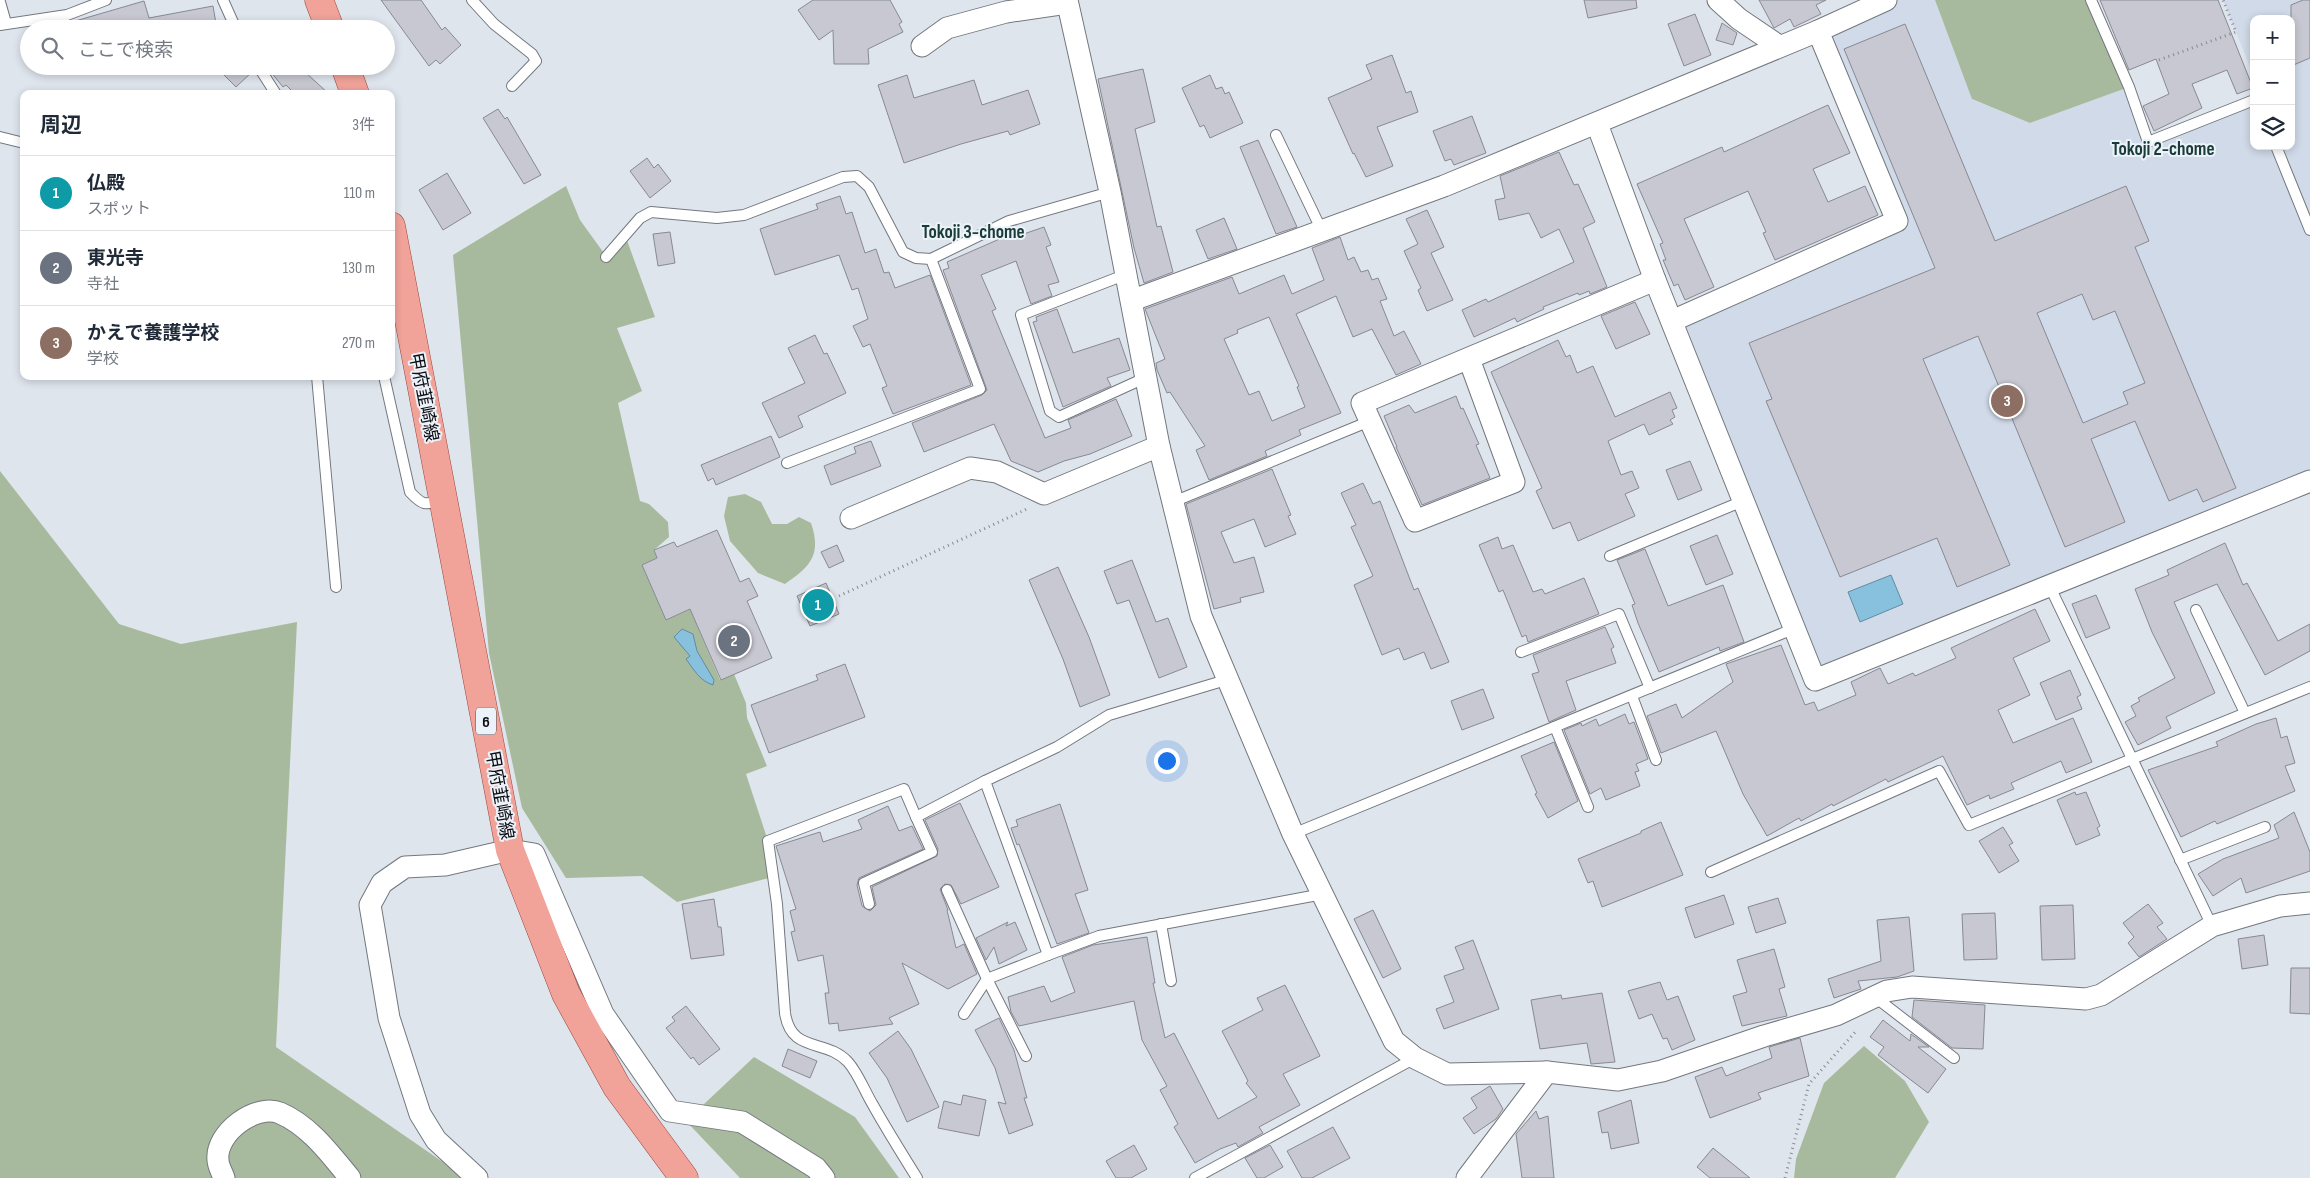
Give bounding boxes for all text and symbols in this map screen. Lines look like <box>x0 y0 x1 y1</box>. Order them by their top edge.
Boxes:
map controls <box>2250 15 2295 150</box>
button: + <box>2250 15 2295 60</box>
search box <box>20 20 395 75</box>
icon: search <box>38 34 66 62</box>
text: ここで検索 <box>78 39 173 62</box>
button: − <box>2250 60 2295 105</box>
button: layers <box>2250 105 2295 150</box>
text: 周辺 <box>40 113 82 138</box>
text: 3件 <box>352 116 375 135</box>
district label: Tokoji 2-chome <box>2111 138 2215 161</box>
text: 仏殿 <box>87 172 125 195</box>
text: 1 <box>53 184 59 203</box>
text: 110 m <box>344 184 375 203</box>
text: スポット <box>87 200 151 219</box>
district label: Tokoji 3-chome <box>921 221 1025 244</box>
text: 東光寺 <box>87 247 144 270</box>
text: 2 <box>52 259 60 278</box>
text: 130 m <box>343 259 375 278</box>
text: 寺社 <box>87 275 119 294</box>
text: かえで養護学校 <box>87 322 219 345</box>
text: 3 <box>52 334 60 353</box>
text: 270 m <box>342 334 375 353</box>
text: 学校 <box>87 350 119 369</box>
street label: 甲府韮崎線 <box>405 351 442 443</box>
pin: 3 <box>1991 382 2023 420</box>
pin: 1 <box>802 586 834 624</box>
pin: 2 <box>718 622 750 660</box>
road number: 6 <box>476 708 496 734</box>
your location <box>1154 748 1180 774</box>
street label: 甲府韮崎線 <box>481 749 518 841</box>

